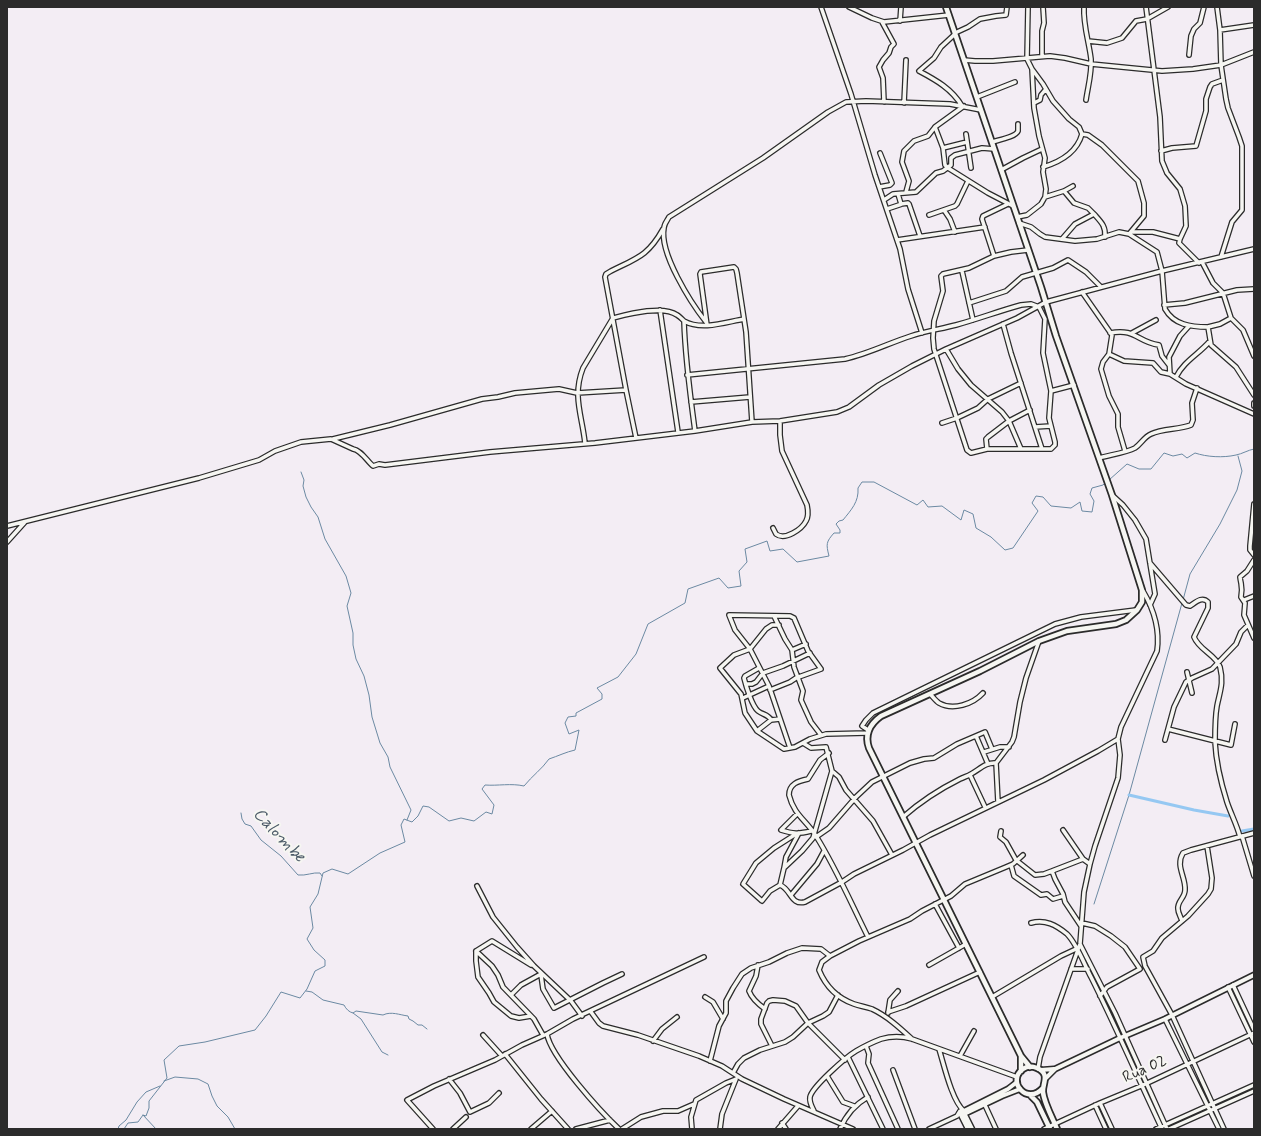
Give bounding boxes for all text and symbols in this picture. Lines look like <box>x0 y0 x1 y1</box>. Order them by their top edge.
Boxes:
water label: Calombe <box>248 805 308 867</box>
street label: Rua 02 <box>1120 1052 1170 1088</box>

